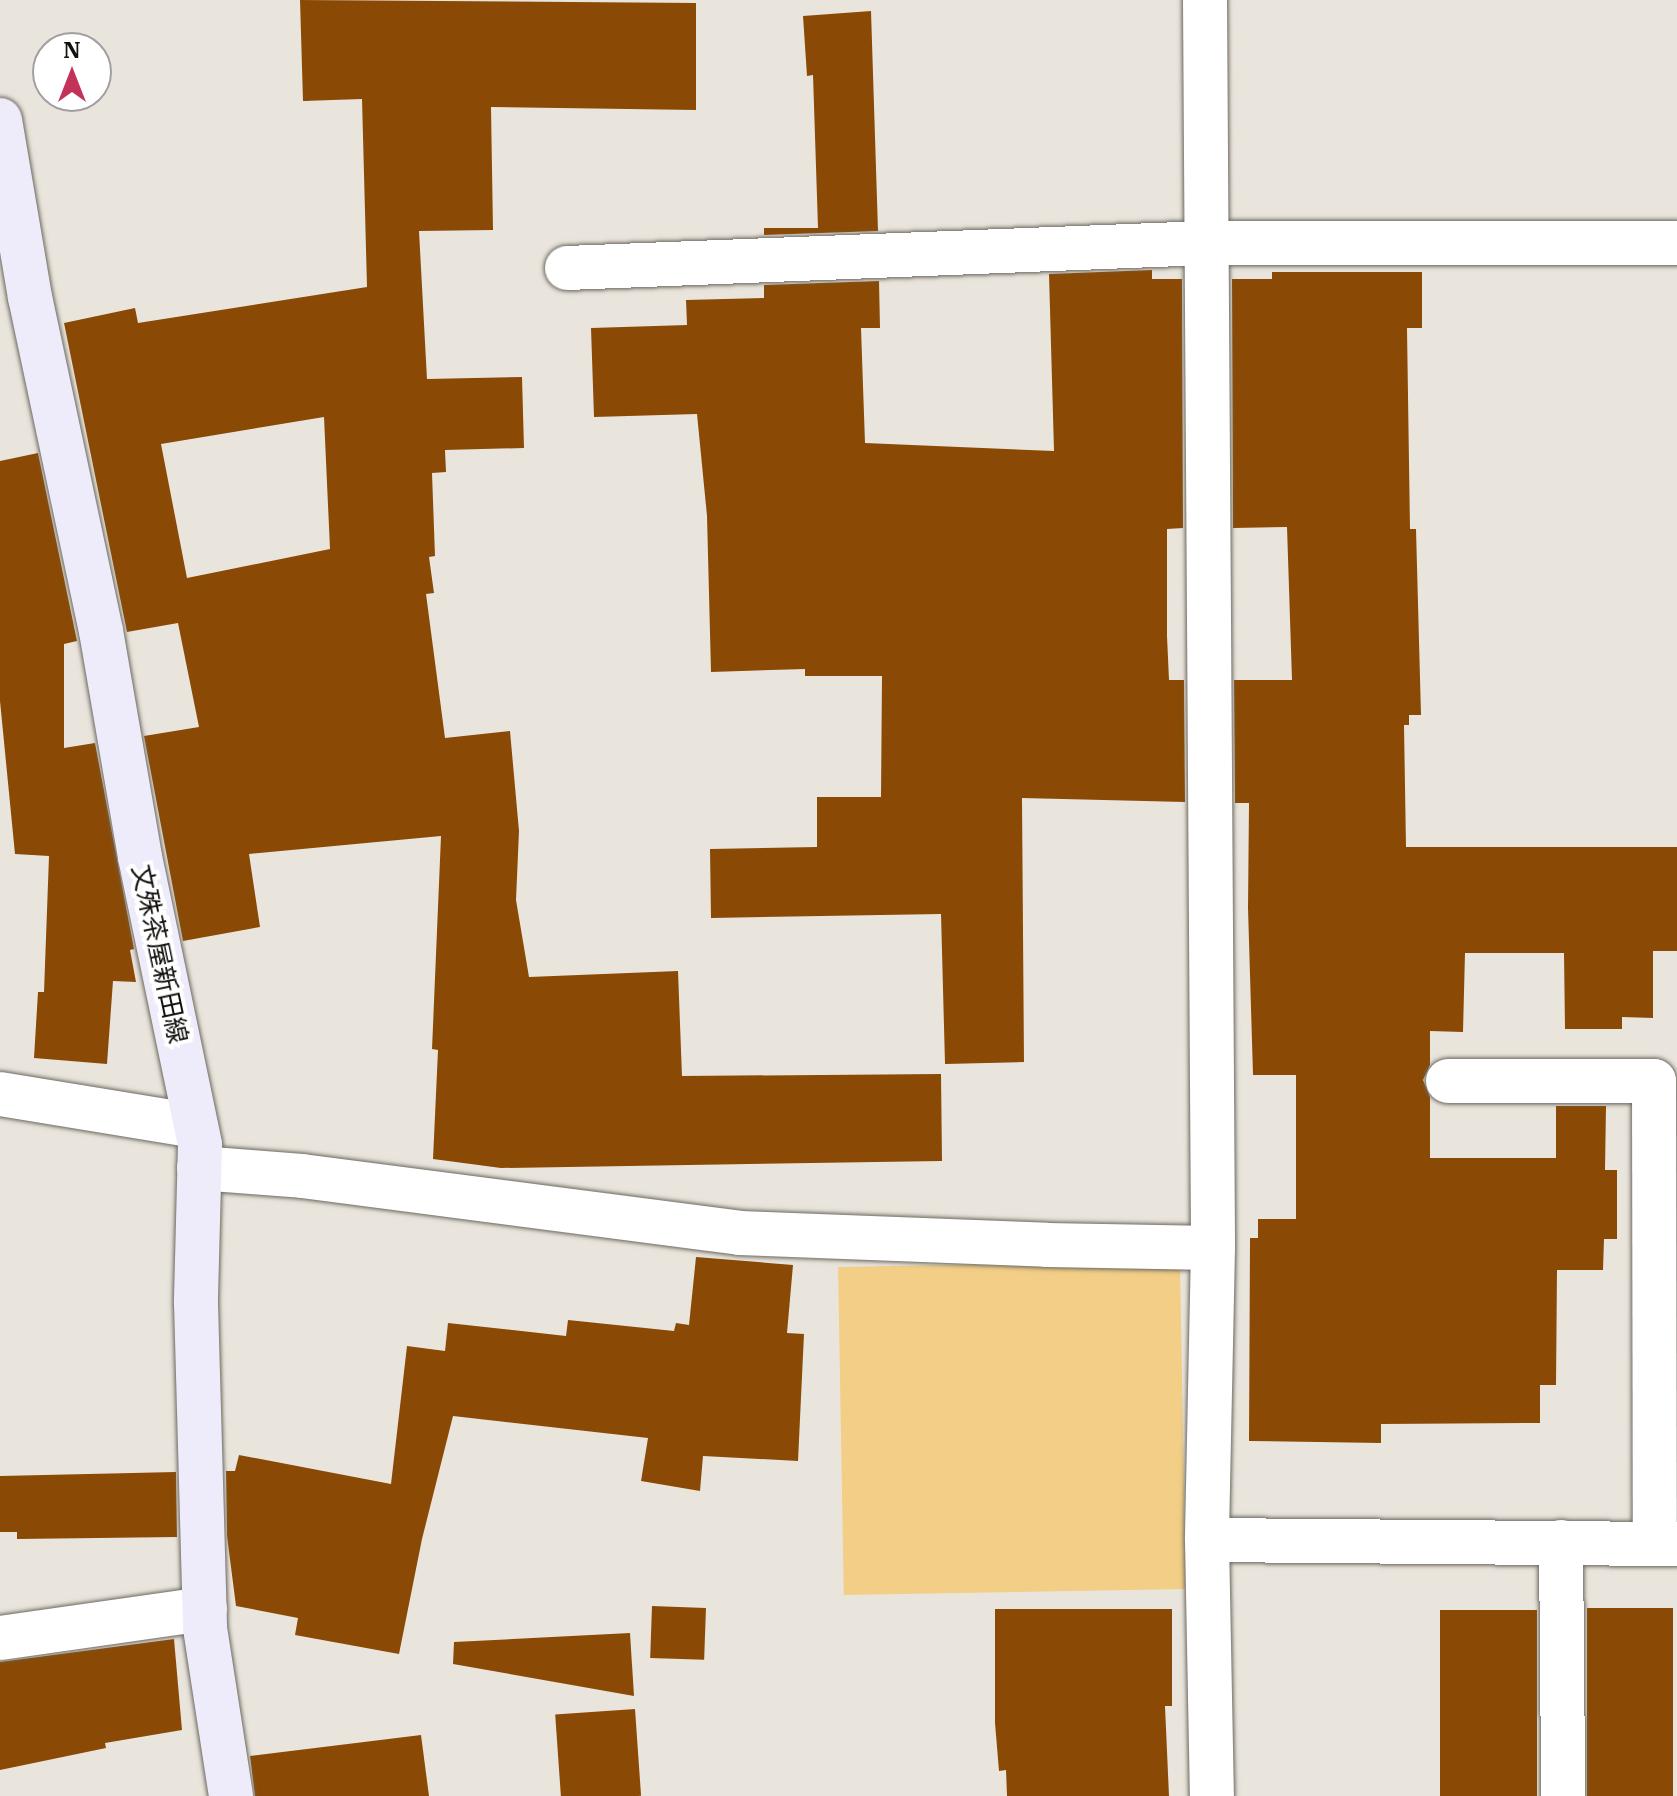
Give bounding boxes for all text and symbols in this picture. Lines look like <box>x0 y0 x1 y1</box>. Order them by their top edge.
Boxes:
north arrow <box>32 32 112 112</box>
text: N <box>63 35 81 64</box>
street label: 文殊茶屋新田線 <box>126 862 194 1046</box>

